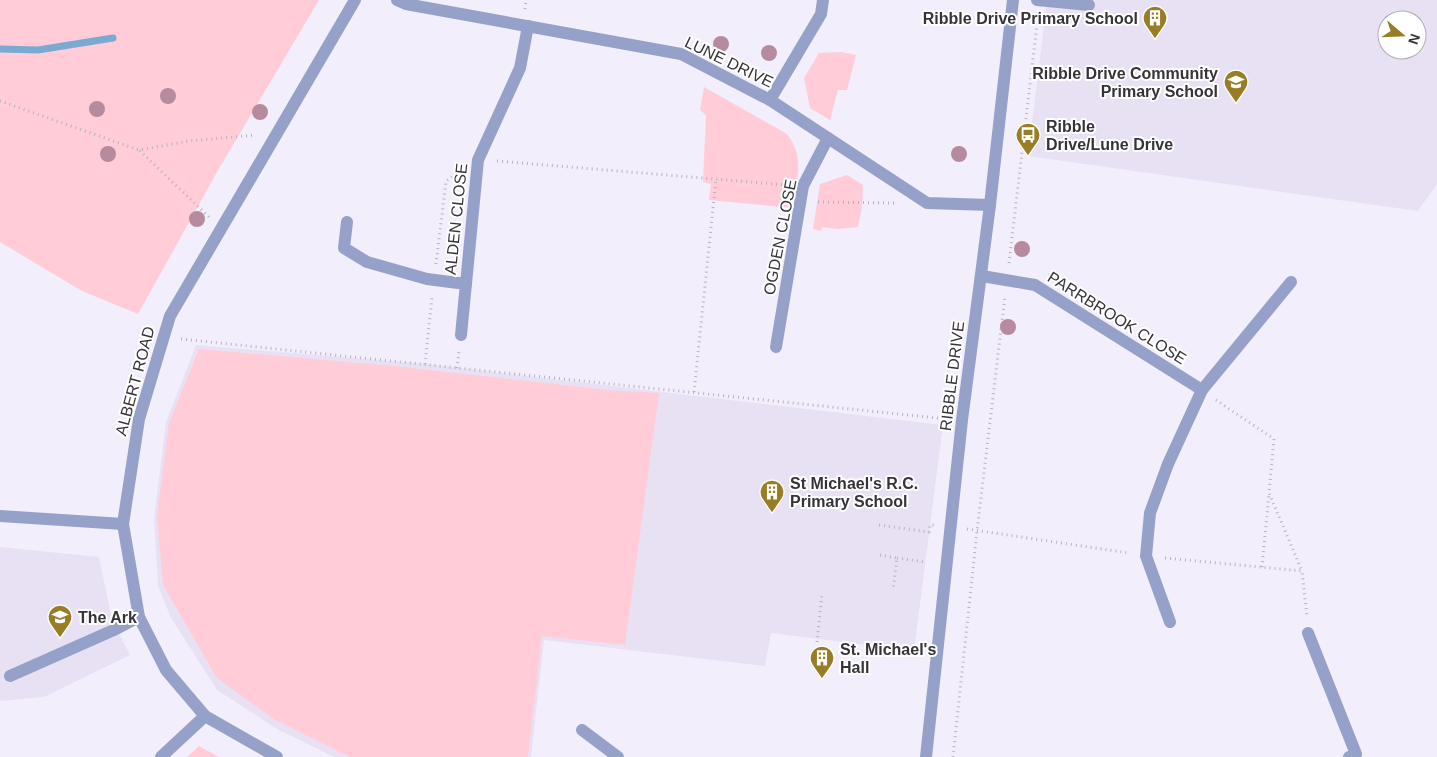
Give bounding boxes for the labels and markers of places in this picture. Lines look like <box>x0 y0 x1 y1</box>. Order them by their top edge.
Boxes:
building icon: Ribble Drive Primary School <box>1142 5 1168 39</box>
place label: Ribble Drive Primary School <box>923 10 1138 27</box>
place label: Ribble Drive Community Primary School <box>1032 65 1218 100</box>
school or university icon: Ribble Drive Community Primary School <box>1223 69 1249 103</box>
place label: Ribble Drive/Lune Drive <box>1046 118 1173 153</box>
bus stop icon: Ribble Drive/Lune Drive <box>1015 122 1041 156</box>
place label: St Michael's R.C. Primary School <box>790 475 918 510</box>
building icon: St Michael's R.C. Primary School <box>759 479 785 513</box>
school or university icon: The Ark <box>47 604 73 638</box>
place label: The Ark <box>78 609 137 626</box>
place label: St. Michael's Hall <box>840 641 936 676</box>
building icon: St. Michael's Hall <box>809 645 835 679</box>

